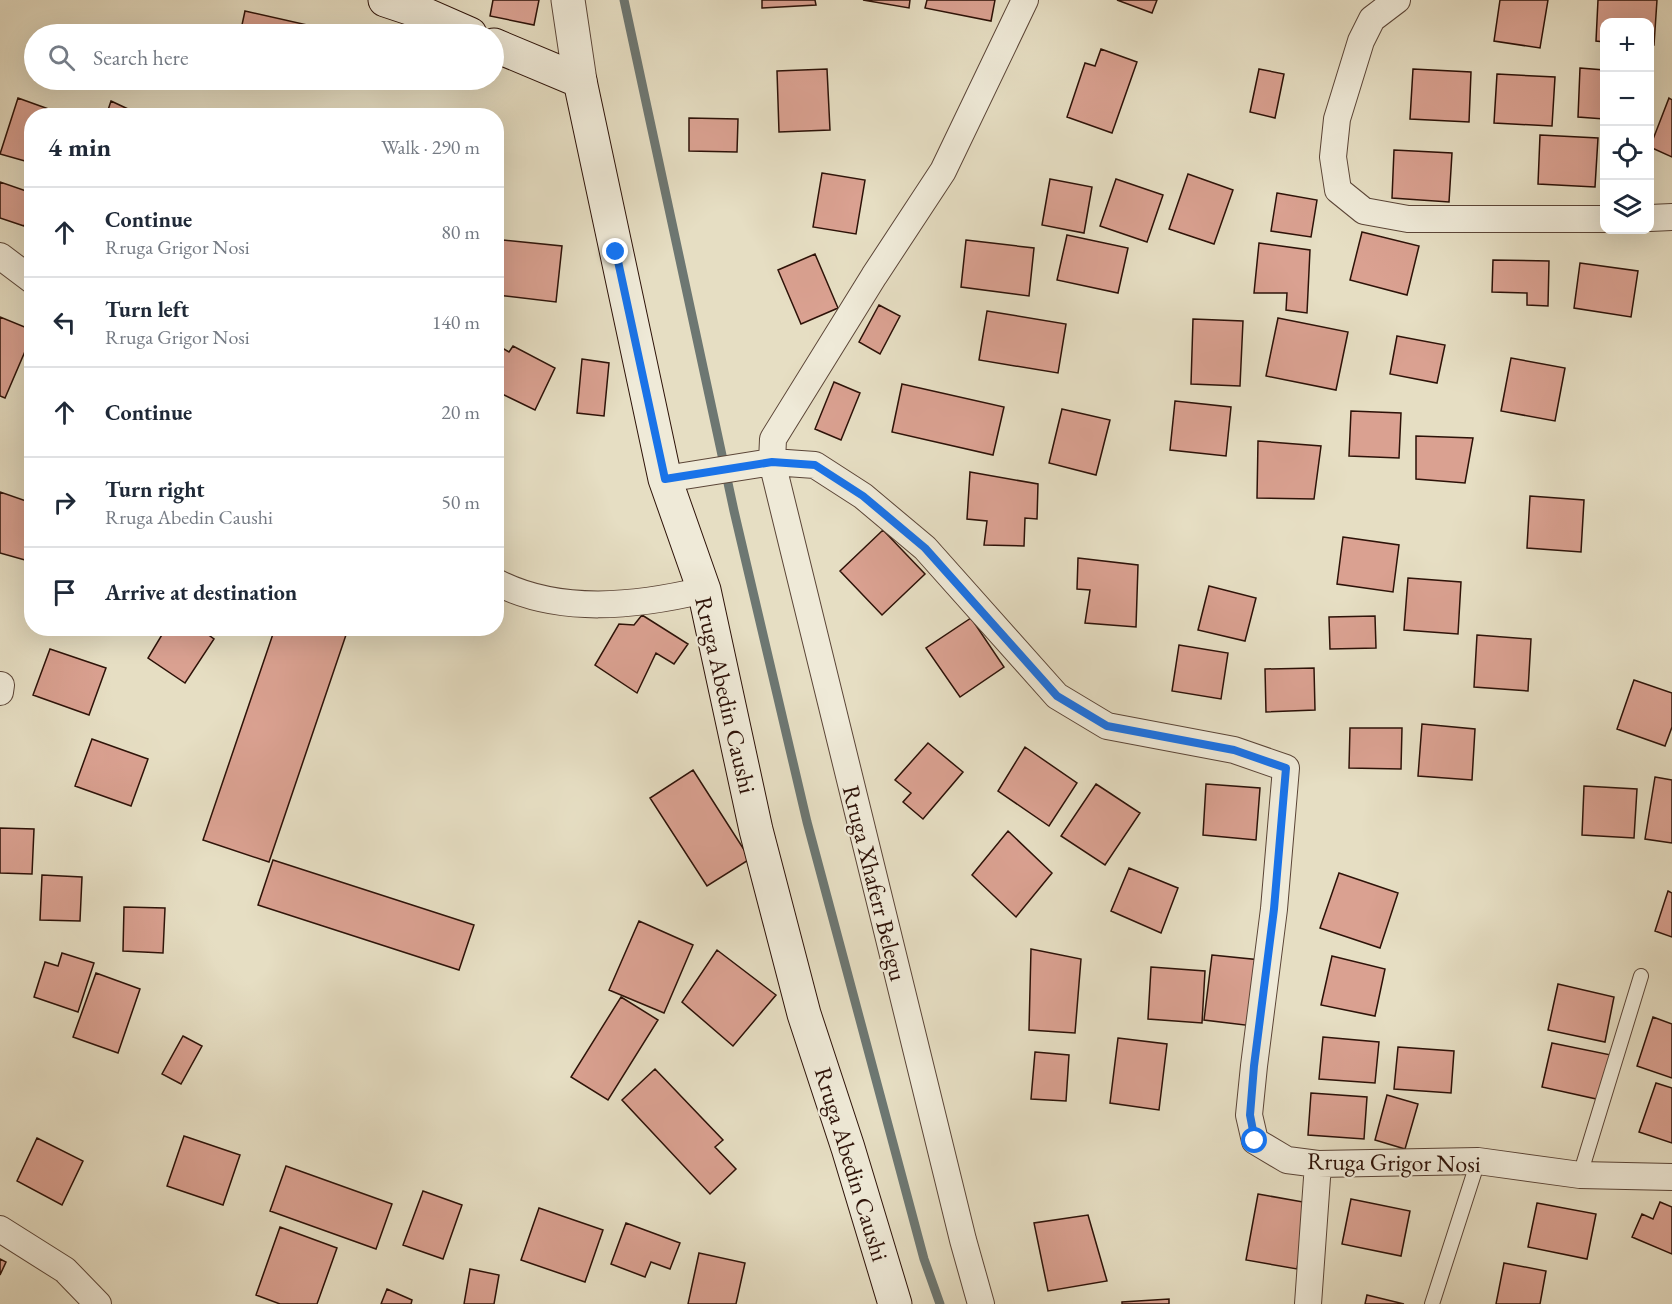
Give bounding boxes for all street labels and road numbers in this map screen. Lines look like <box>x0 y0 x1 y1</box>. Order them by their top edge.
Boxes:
street label: Rruga Abedin Caushi <box>688 593 764 797</box>
street label: Rruga Xhaferr Belegu <box>836 782 914 984</box>
street label: Rruga Abedin Caushi <box>808 1063 896 1265</box>
street label: Rruga Grigor Nosi <box>1307 1145 1481 1179</box>

